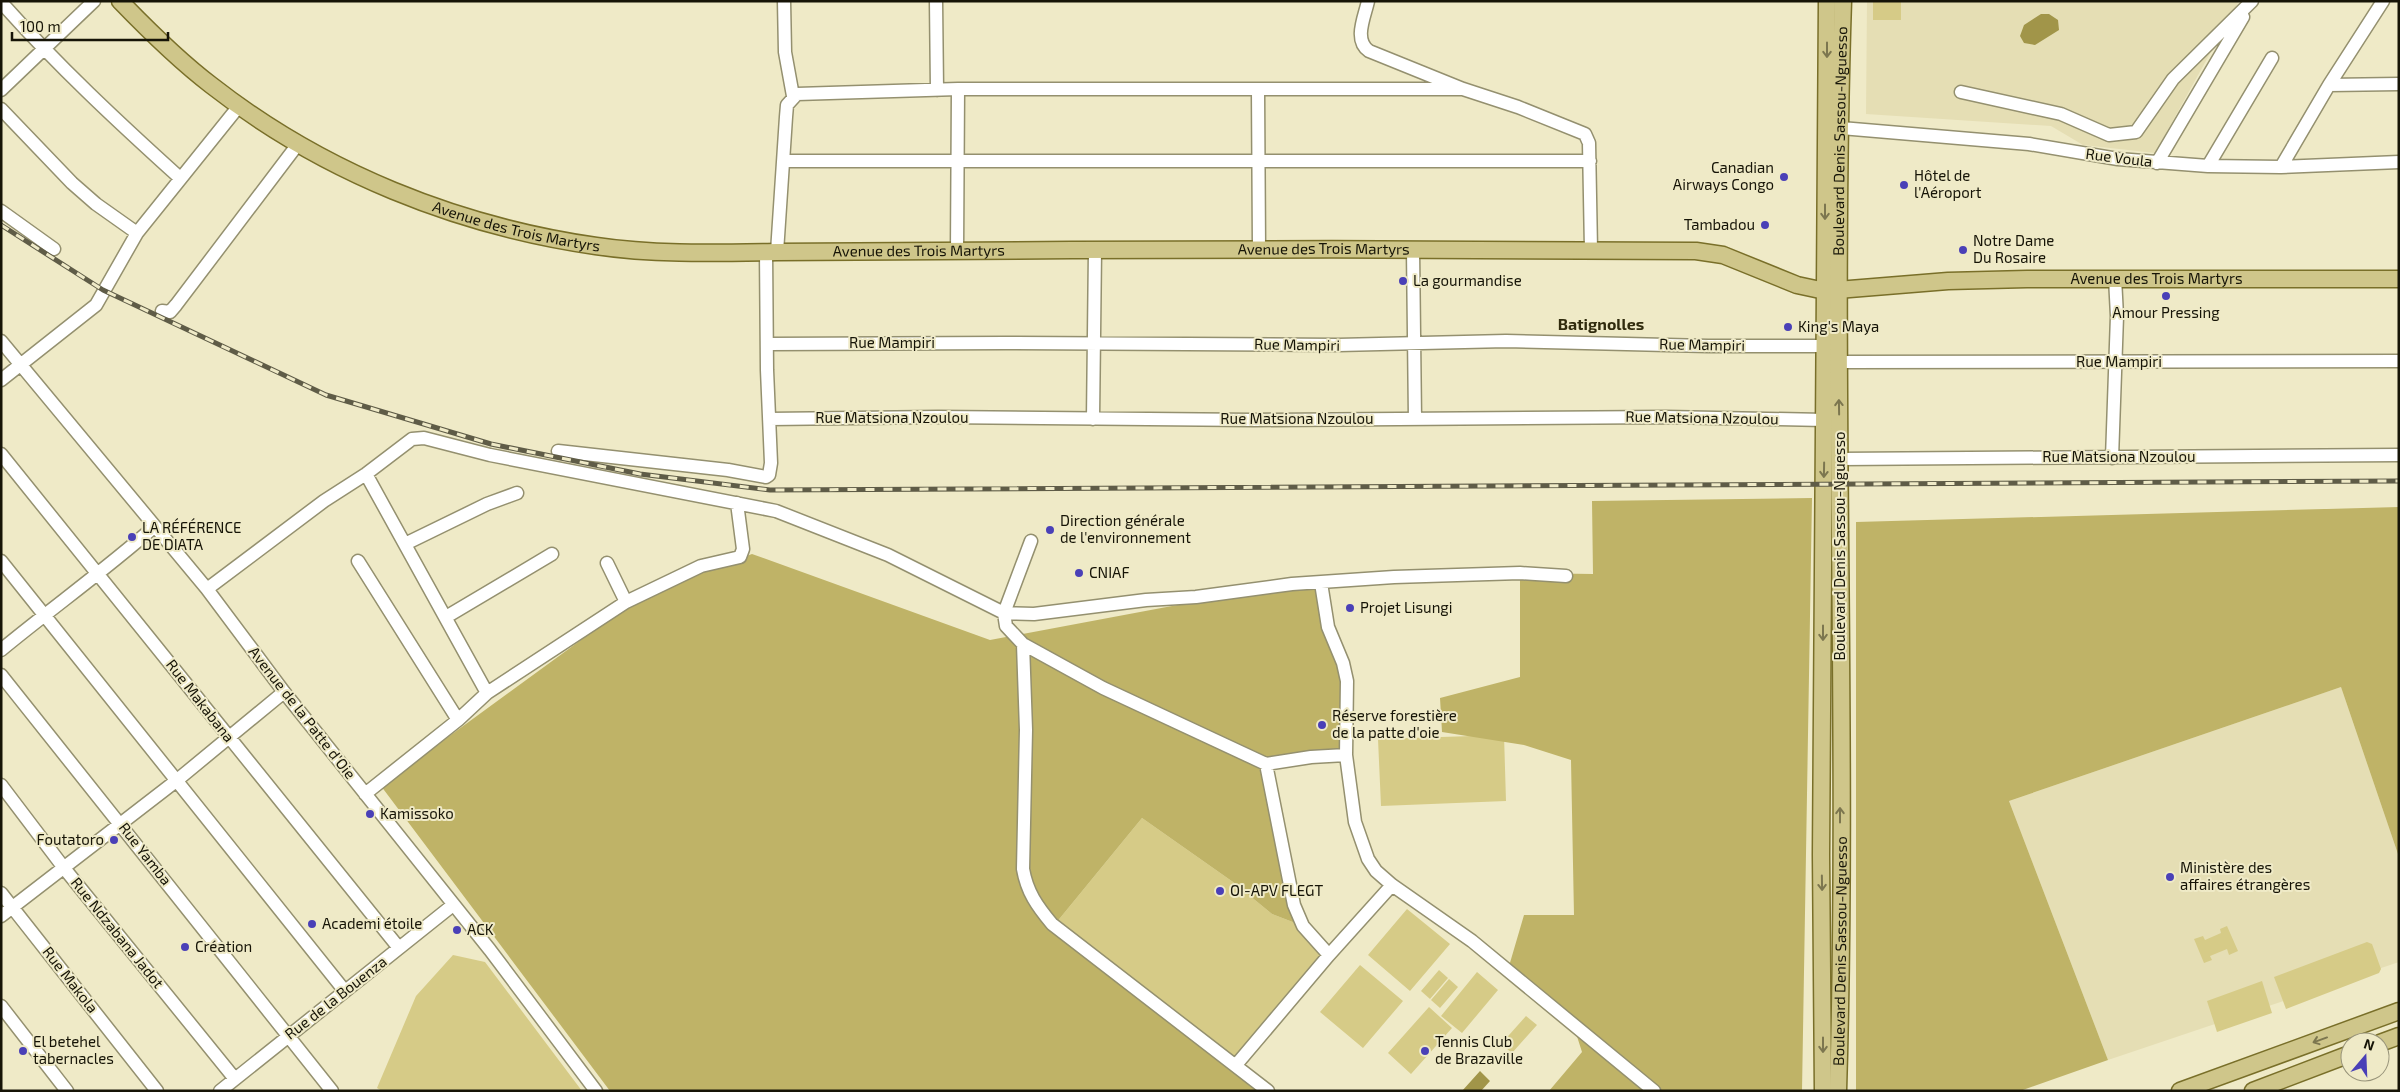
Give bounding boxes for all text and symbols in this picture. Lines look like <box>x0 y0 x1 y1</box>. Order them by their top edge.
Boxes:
scale bar <box>12 10 169 42</box>
text: 100 m <box>20 17 61 35</box>
street label: Boulevard Denis Sassou-Nguesso <box>1829 26 1850 256</box>
one-way arrow <box>1822 42 1832 58</box>
street label: Rue Voula <box>2085 144 2154 170</box>
place label: Canadian Airways Congo <box>1673 158 1774 193</box>
place label: Hôtel de l'Aéroport <box>1914 166 1982 201</box>
marker: Canadian Airways Congo <box>1778 171 1790 183</box>
marker: Hôtel de l'Aéroport <box>1898 179 1910 191</box>
street label: Avenue des Trois Martyrs <box>430 197 602 255</box>
one-way arrow <box>1820 204 1830 220</box>
place label: Tambadou <box>1684 215 1755 233</box>
marker: Tambadou <box>1759 219 1771 231</box>
place label: Notre Dame Du Rosaire <box>1973 231 2054 266</box>
street label: Avenue des Trois Martyrs <box>1238 239 1410 257</box>
street label: Avenue des Trois Martyrs <box>833 241 1005 260</box>
marker: Notre Dame Du Rosaire <box>1957 244 1969 256</box>
street label: Avenue des Trois Martyrs <box>2070 269 2243 287</box>
place label: La gourmandise <box>1413 271 1522 289</box>
marker: La gourmandise <box>1397 275 1409 287</box>
marker: Amour Pressing <box>2160 290 2172 302</box>
place label: Amour Pressing <box>2112 303 2220 321</box>
district label: Batignolles <box>1558 314 1644 333</box>
place label: King's Maya <box>1798 317 1879 335</box>
marker: King's Maya <box>1782 321 1794 333</box>
street label: Rue Mampiri <box>849 333 935 351</box>
street label: Rue Mampiri <box>1254 334 1340 354</box>
street label: Rue Mampiri <box>1659 334 1745 354</box>
street label: Rue Mampiri <box>2076 352 2162 370</box>
one-way arrow <box>1835 399 1844 415</box>
street label: Rue Matsiona Nzoulou <box>1625 407 1779 427</box>
street label: Rue Matsiona Nzoulou <box>815 408 969 426</box>
street label: Rue Matsiona Nzoulou <box>1220 409 1374 427</box>
street label: Boulevard Denis Sassou-Nguesso <box>1830 431 1848 661</box>
street label: Rue Matsiona Nzoulou <box>2042 447 2196 465</box>
one-way arrow <box>1819 462 1829 478</box>
place label: Direction générale de l'environnement <box>1060 511 1191 546</box>
place label: LA RÉFÉRENCE DE DIATA <box>142 518 241 553</box>
marker: Direction générale de l'environnement <box>1044 524 1056 536</box>
marker: LA RÉFÉRENCE DE DIATA <box>126 531 138 543</box>
place label: CNIAF <box>1089 563 1129 581</box>
marker: CNIAF <box>1073 567 1085 579</box>
place label: Projet Lisungi <box>1360 598 1452 617</box>
marker: Projet Lisungi <box>1344 602 1356 614</box>
one-way arrow <box>1818 624 1828 641</box>
street label: Avenue de la Patte d'Oie <box>246 643 360 782</box>
street label: Rue Makabana <box>163 655 239 745</box>
place label: Réserve forestière de la patte d'oie <box>1332 706 1457 741</box>
marker: Réserve forestière de la patte d'oie <box>1316 719 1328 731</box>
place label: Kamissoko <box>380 804 454 822</box>
one-way arrow <box>1835 807 1845 823</box>
marker: Kamissoko <box>364 808 376 820</box>
street label: Rue Yamba <box>116 818 176 888</box>
place label: Foutatoro <box>37 830 104 848</box>
marker: Foutatoro <box>108 834 120 846</box>
street label: Boulevard Denis Sassou-Nguesso <box>1829 836 1850 1066</box>
place label: Ministère des affaires étrangères <box>2180 858 2310 893</box>
marker: Ministère des affaires étrangères <box>2164 871 2176 883</box>
street label: Rue Ndzabana Jadot <box>68 873 168 992</box>
one-way arrow <box>1817 875 1826 891</box>
place label: OI-APV FLEGT <box>1230 881 1323 899</box>
marker: OI-APV FLEGT <box>1214 885 1226 897</box>
place label: Academi étoile <box>322 914 422 932</box>
marker: Academi étoile <box>306 918 318 930</box>
place label: ACK <box>467 920 494 938</box>
marker: ACK <box>451 924 463 936</box>
place label: Création <box>195 937 252 955</box>
marker: Création <box>179 941 191 953</box>
street label: Rue Makola <box>39 943 102 1016</box>
street label: Rue de la Bouenza <box>281 952 390 1043</box>
place label: El betehel tabernacles <box>33 1032 114 1067</box>
place label: Tennis Club de Brazaville <box>1435 1032 1523 1067</box>
north arrow <box>2340 1032 2390 1082</box>
text: N <box>2362 1035 2377 1054</box>
one-way arrow <box>2313 1036 2328 1045</box>
one-way arrow <box>1818 1037 1828 1053</box>
marker: El betehel tabernacles <box>17 1045 29 1057</box>
marker: Tennis Club de Brazaville <box>1419 1045 1431 1057</box>

